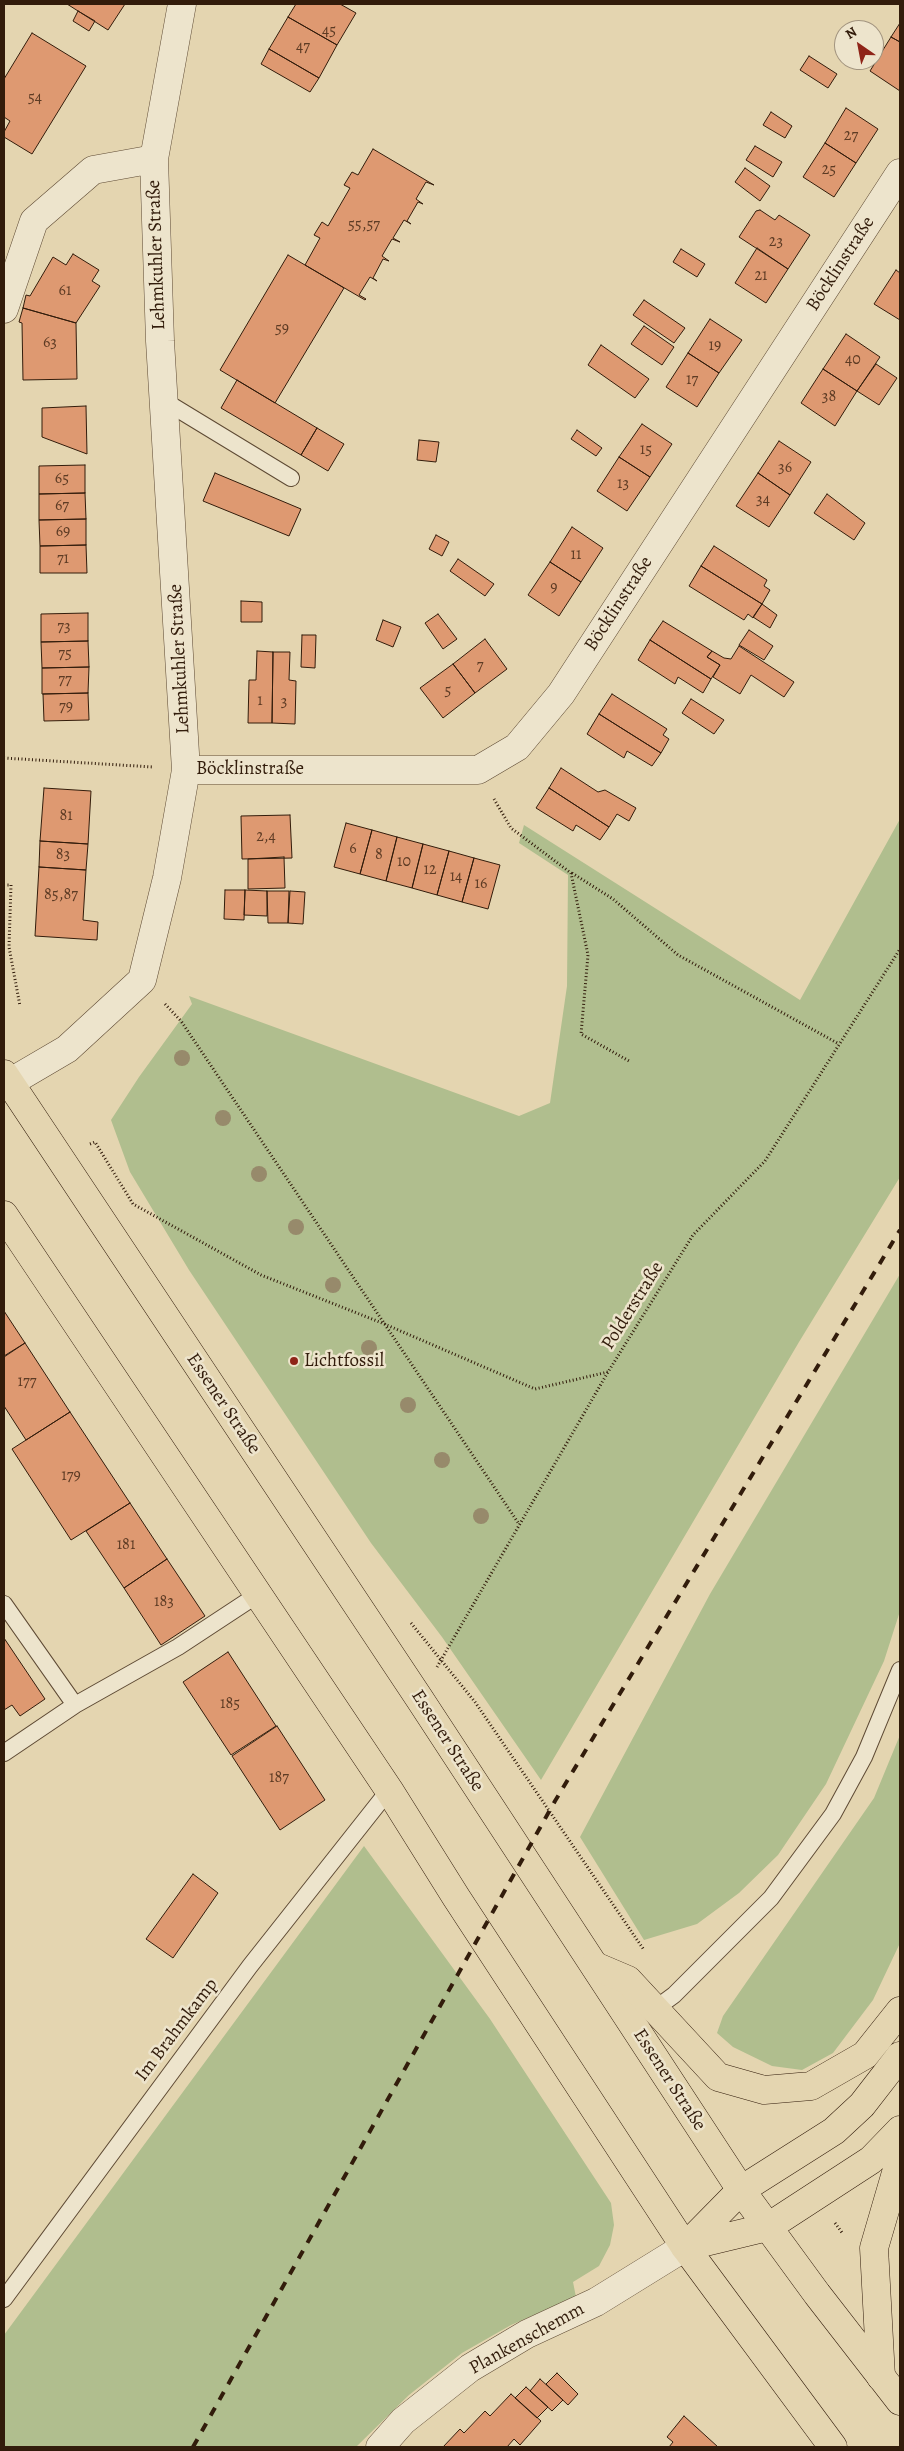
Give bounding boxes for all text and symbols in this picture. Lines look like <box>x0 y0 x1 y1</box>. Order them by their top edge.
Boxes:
north arrow <box>834 20 884 70</box>
house number: 45 <box>322 21 336 41</box>
text: N <box>842 22 861 44</box>
house number: 47 <box>296 37 310 57</box>
house number: 54 <box>28 88 42 108</box>
house number: 27 <box>844 126 858 146</box>
house number: 25 <box>822 160 836 180</box>
street label: Lehmkuhler Straße <box>143 180 171 330</box>
street label: Böcklinstraße <box>802 212 880 316</box>
house number: 55,57 <box>348 215 380 235</box>
house number: 23 <box>769 232 783 252</box>
house number: 21 <box>754 266 768 286</box>
house number: 61 <box>59 281 71 301</box>
house number: 59 <box>275 319 289 339</box>
house number: 63 <box>43 333 57 353</box>
house number: 19 <box>709 336 721 356</box>
house number: 40 <box>845 350 861 370</box>
house number: 17 <box>686 370 698 390</box>
house number: 38 <box>822 387 836 407</box>
house number: 15 <box>640 440 652 460</box>
house number: 36 <box>778 458 792 478</box>
house number: 65 <box>55 469 69 489</box>
house number: 13 <box>617 474 629 494</box>
house number: 34 <box>756 490 770 510</box>
house number: 67 <box>55 496 69 516</box>
house number: 69 <box>56 522 70 542</box>
house number: 11 <box>571 545 581 565</box>
house number: 71 <box>57 549 69 569</box>
street label: Böcklinstraße <box>580 552 658 656</box>
house number: 9 <box>550 578 558 598</box>
street label: Lehmkuhler Straße <box>165 583 195 735</box>
house number: 73 <box>57 617 71 637</box>
house number: 75 <box>58 644 72 664</box>
house number: 7 <box>477 656 483 676</box>
house number: 77 <box>58 670 72 690</box>
house number: 5 <box>445 681 451 701</box>
house number: 1 <box>257 691 263 711</box>
house number: 3 <box>281 692 287 712</box>
house number: 79 <box>59 697 73 717</box>
street label: Böcklinstraße <box>196 758 304 780</box>
house number: 81 <box>59 806 73 826</box>
house number: 2,4 <box>256 827 276 847</box>
house number: 6 <box>349 839 357 859</box>
house number: 83 <box>56 845 70 865</box>
house number: 8 <box>375 845 383 865</box>
house number: 10 <box>397 852 411 872</box>
house number: 12 <box>423 860 437 880</box>
house number: 14 <box>450 867 462 887</box>
house number: 16 <box>475 874 487 894</box>
house number: 85,87 <box>44 885 78 905</box>
street label: Polderstraße <box>597 1258 669 1354</box>
street label: Essener Straße <box>181 1349 265 1459</box>
place label: Lichtfossil <box>304 1350 384 1372</box>
marker: Lichtfossil <box>288 1355 300 1367</box>
house number: 177 <box>18 1372 36 1392</box>
house number: 179 <box>61 1466 81 1486</box>
house number: 181 <box>117 1535 135 1555</box>
house number: 183 <box>154 1592 174 1612</box>
street label: Essener Straße <box>406 1686 488 1796</box>
house number: 185 <box>220 1694 240 1714</box>
house number: 187 <box>269 1768 289 1788</box>
street label: Im Brahmkamp <box>131 1974 223 2086</box>
street label: Essener Straße <box>628 2025 710 2135</box>
street label: Plankenschemm <box>465 2298 589 2380</box>

